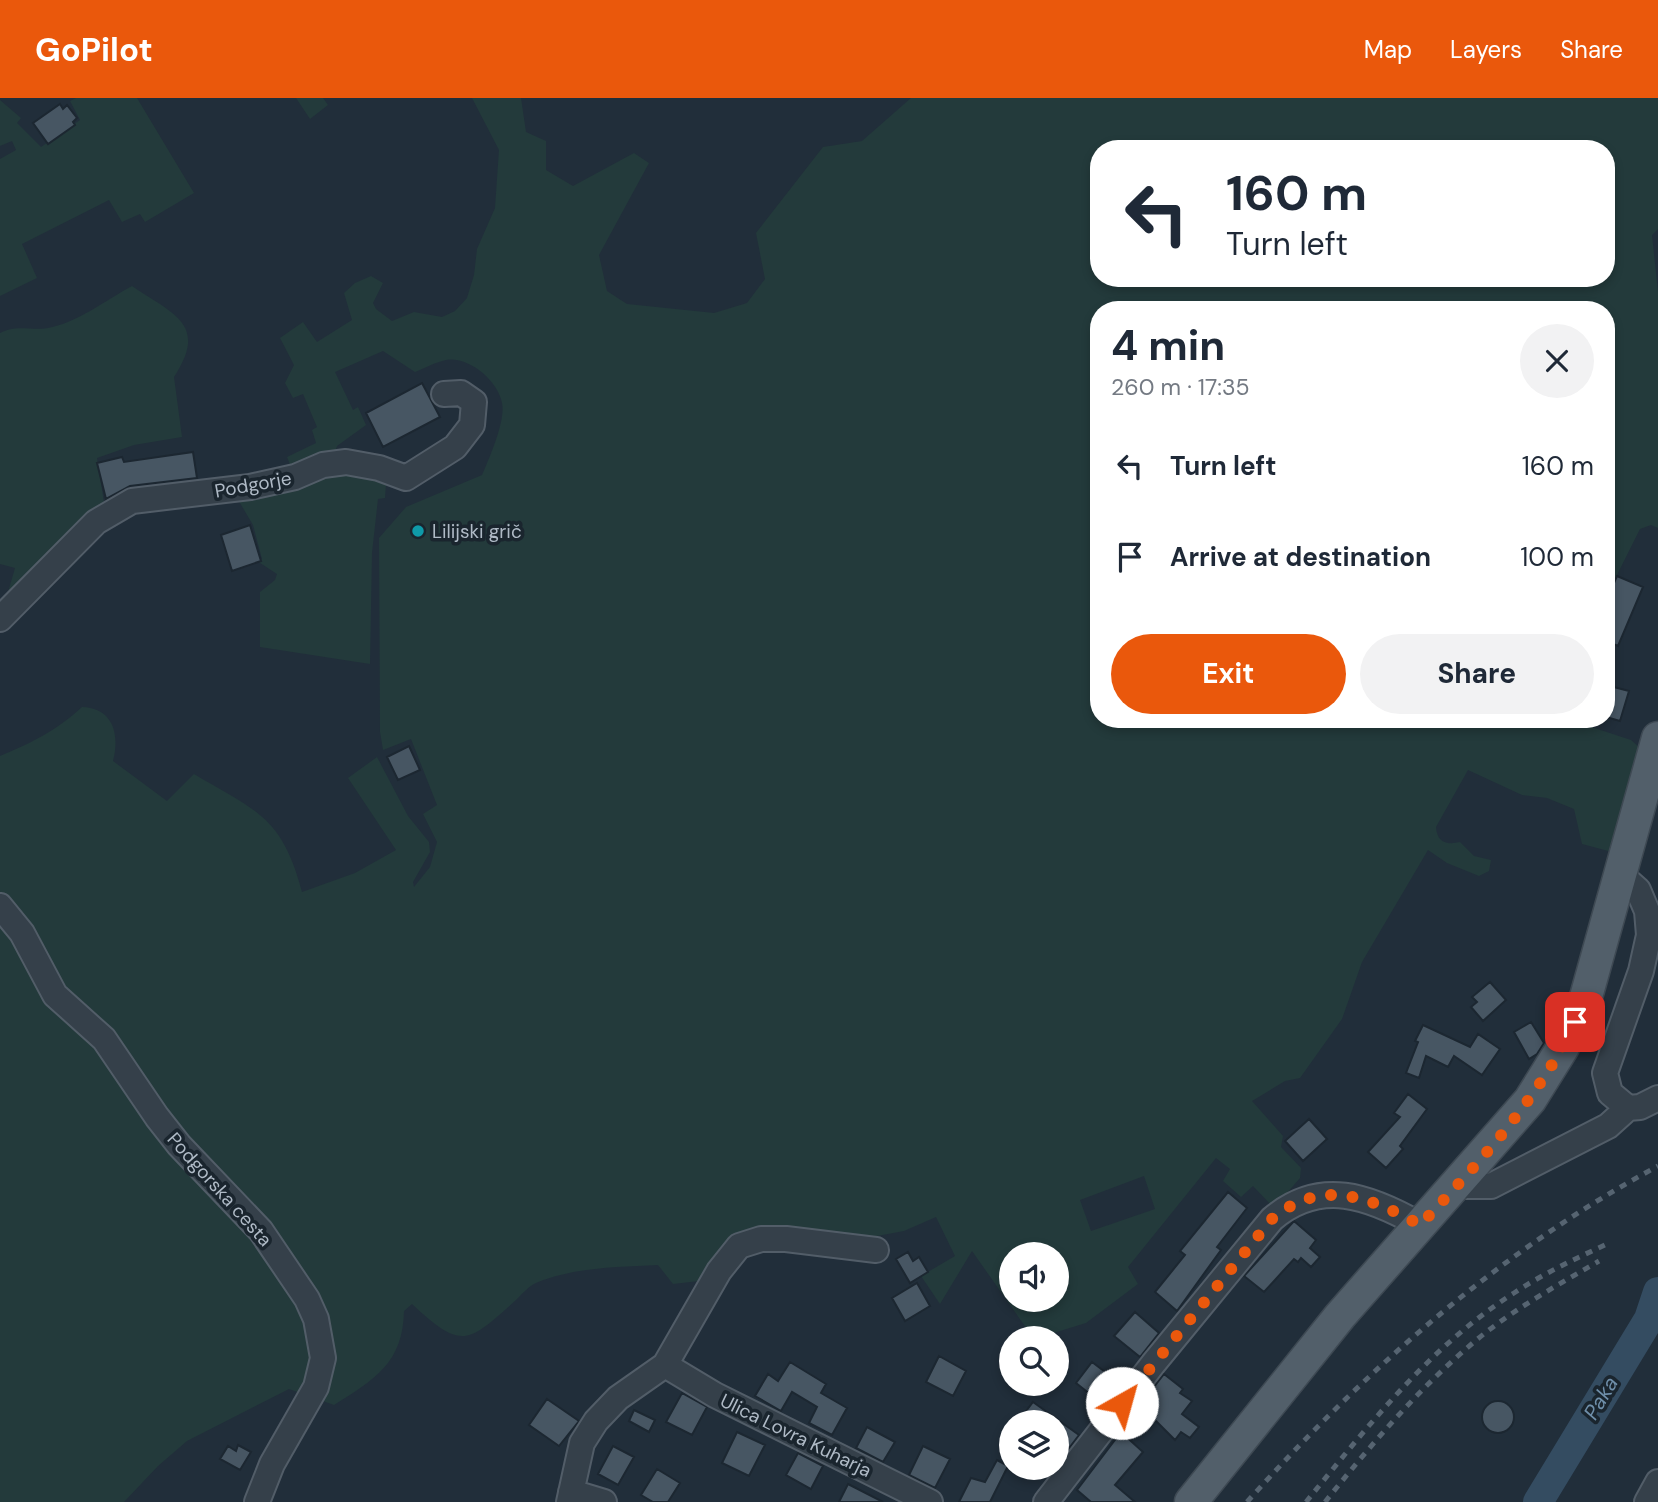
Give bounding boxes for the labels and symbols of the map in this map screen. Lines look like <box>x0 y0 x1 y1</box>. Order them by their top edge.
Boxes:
street label: Podgorje <box>213 465 293 504</box>
place label: Lilijski grič <box>432 519 522 544</box>
marker: Lilijski grič <box>410 523 426 539</box>
pin <box>1545 992 1605 1052</box>
street label: Podgorska cesta <box>162 1127 277 1252</box>
position arrow <box>1085 1366 1159 1440</box>
water label: Paka <box>1577 1371 1625 1425</box>
street label: Ulica Lovra Kuharja <box>716 1388 876 1483</box>

